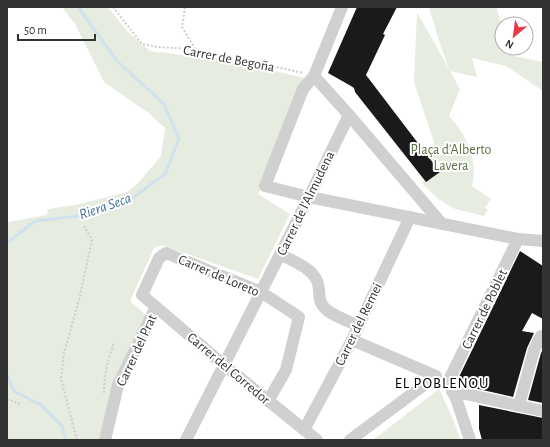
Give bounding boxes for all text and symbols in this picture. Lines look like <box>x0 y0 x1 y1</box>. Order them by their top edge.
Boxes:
scale bar <box>18 16 95 42</box>
north arrow <box>494 16 534 56</box>
text: 50 m <box>24 24 47 36</box>
text: N <box>503 38 515 51</box>
street label: Carrer de Begoña <box>182 43 276 75</box>
park label: Plaça d'Alberto Lavera <box>411 143 492 173</box>
street label: Carrer de l'Almudena <box>275 149 337 258</box>
water label: Riera Seca <box>77 191 133 222</box>
street label: Carrer de Loreto <box>176 253 261 299</box>
street label: Carrer de Poblet <box>460 267 511 352</box>
street label: Carrer del Remei <box>333 281 385 368</box>
street label: Carrer del Prat <box>114 312 160 389</box>
street label: Carrer del Corredor <box>184 330 273 408</box>
district label: EL POBLENOU <box>395 376 489 391</box>

